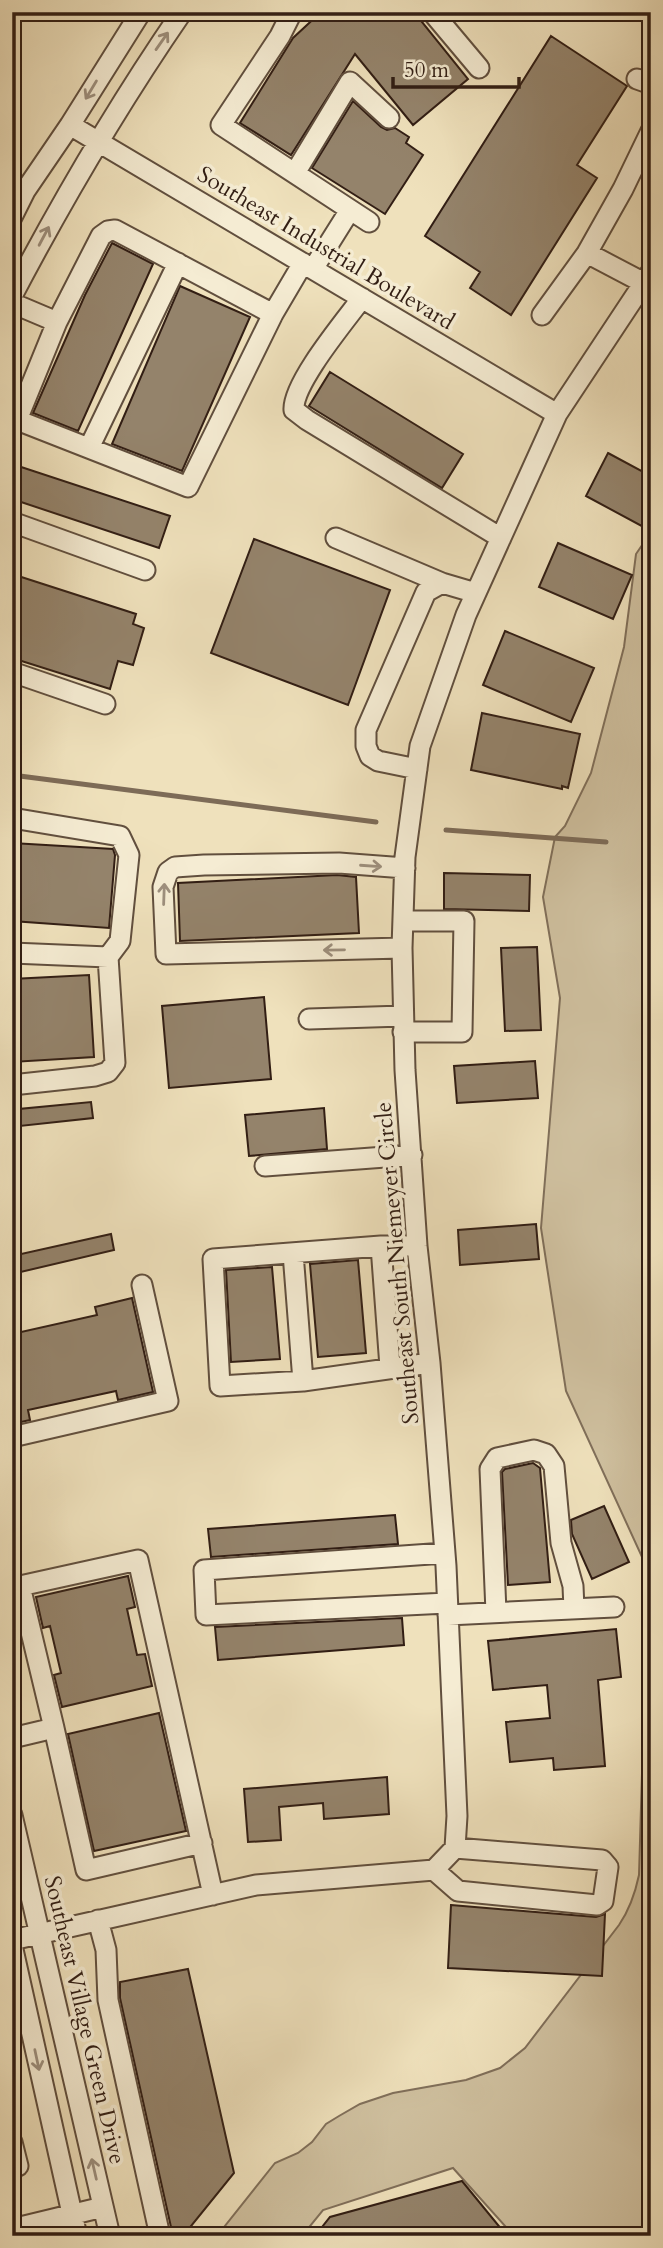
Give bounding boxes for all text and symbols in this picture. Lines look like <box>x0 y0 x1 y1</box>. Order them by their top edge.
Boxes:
one-way arrow <box>155 32 169 51</box>
scale bar <box>393 46 520 90</box>
text: 50 m <box>404 56 449 85</box>
one-way arrow <box>84 80 98 100</box>
street label: Southeast Industrial Boulevard <box>192 159 461 338</box>
one-way arrow <box>37 226 51 246</box>
one-way arrow <box>359 860 381 873</box>
one-way arrow <box>157 883 171 906</box>
one-way arrow <box>322 943 345 956</box>
street label: Southeast South Niemeyer Circle <box>367 1101 427 1425</box>
street label: Southeast Village Green Drive <box>37 1873 133 2167</box>
one-way arrow <box>31 2048 45 2071</box>
one-way arrow <box>87 2158 100 2181</box>

